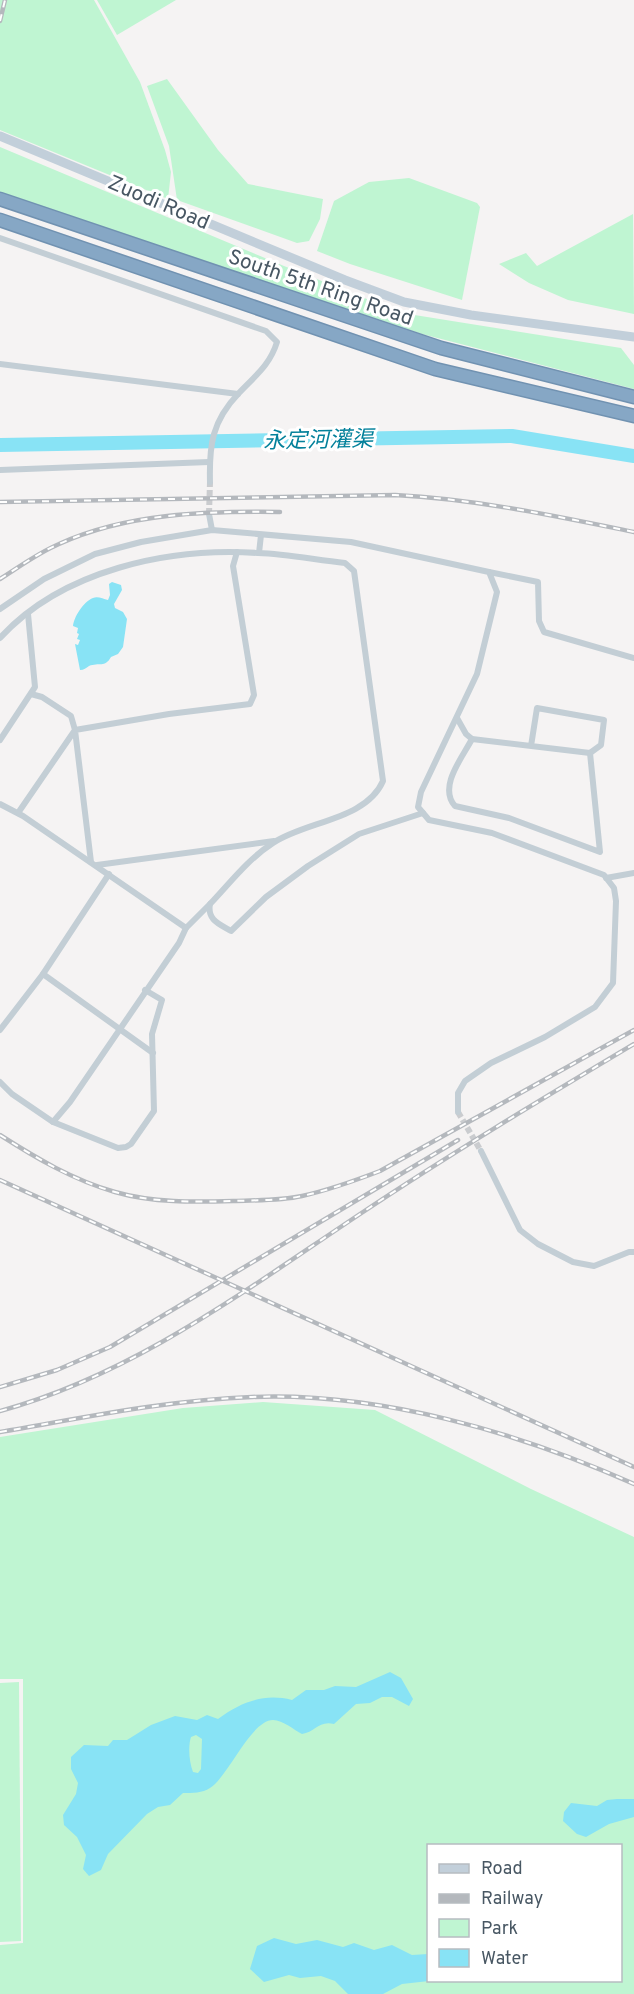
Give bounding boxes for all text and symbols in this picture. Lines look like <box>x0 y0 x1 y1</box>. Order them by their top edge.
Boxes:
street label: Zuodi Road <box>103 170 213 237</box>
street label: South 5th Ring Road <box>224 244 417 333</box>
water label: 永定河灌渠 <box>263 427 376 456</box>
legend <box>427 1844 622 1982</box>
text: Road <box>481 1858 523 1881</box>
text: Railway <box>481 1888 543 1911</box>
text: Park <box>481 1918 518 1941</box>
text: Water <box>481 1948 528 1971</box>

